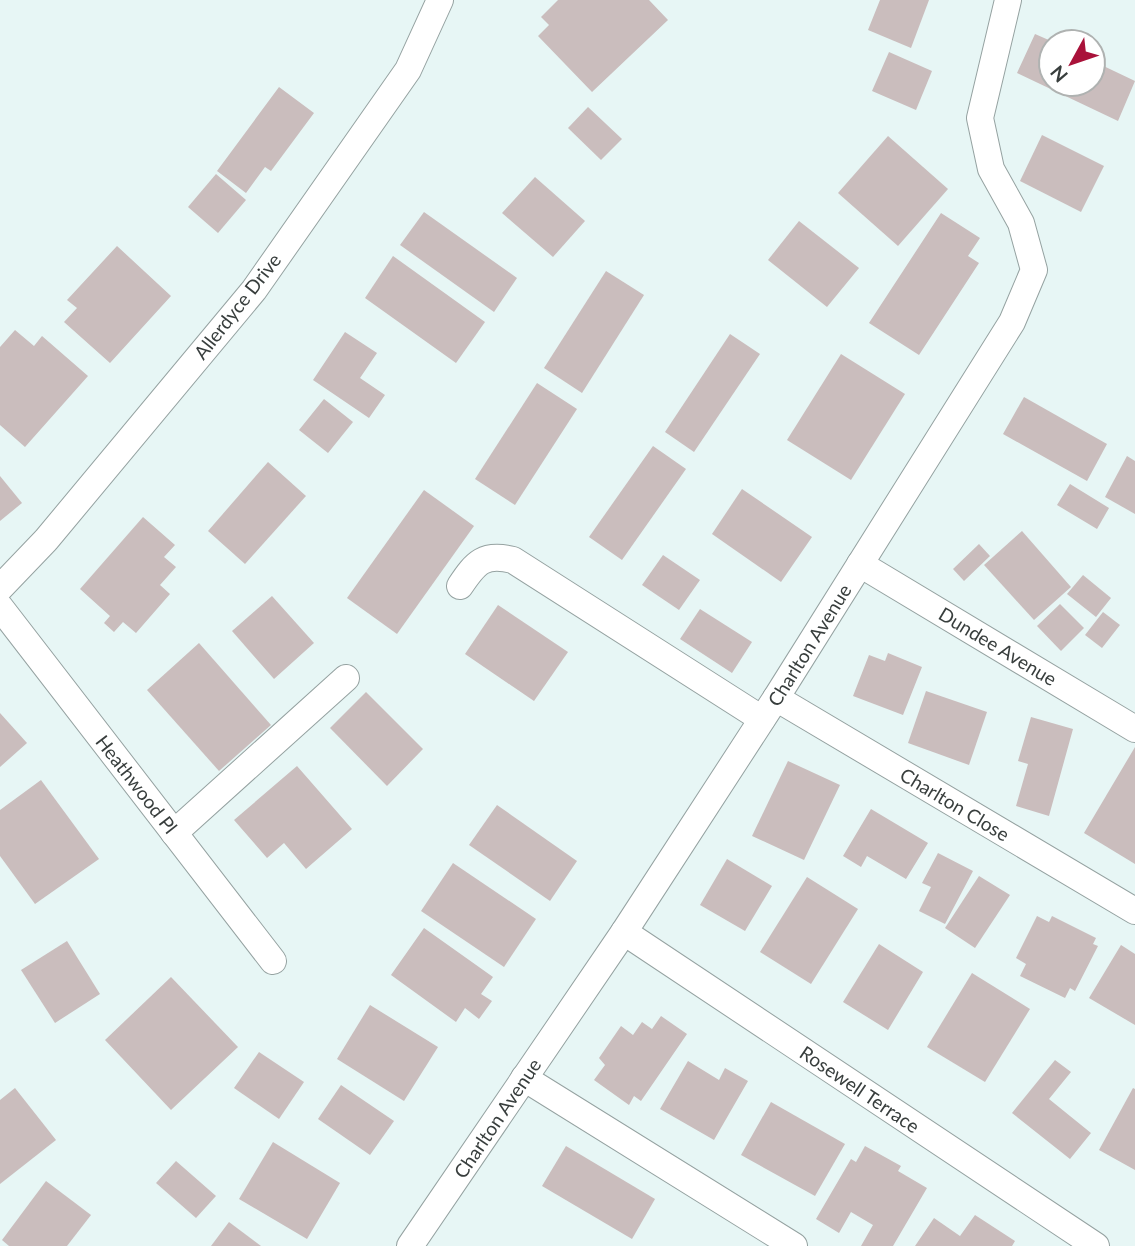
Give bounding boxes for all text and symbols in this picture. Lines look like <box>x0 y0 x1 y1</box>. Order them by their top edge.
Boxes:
north arrow <box>1037 28 1107 98</box>
text: N <box>1045 61 1072 87</box>
street label: Allerdyce Drive <box>189 249 285 363</box>
street label: Charlton Avenue <box>762 580 856 710</box>
street label: Dundee Avenue <box>935 602 1061 690</box>
street label: Heathwood Pl <box>91 730 183 838</box>
street label: Charlton Close <box>896 762 1014 846</box>
street label: Rosewell Terrace <box>796 1041 924 1137</box>
street label: Charlton Avenue <box>448 1054 546 1182</box>

